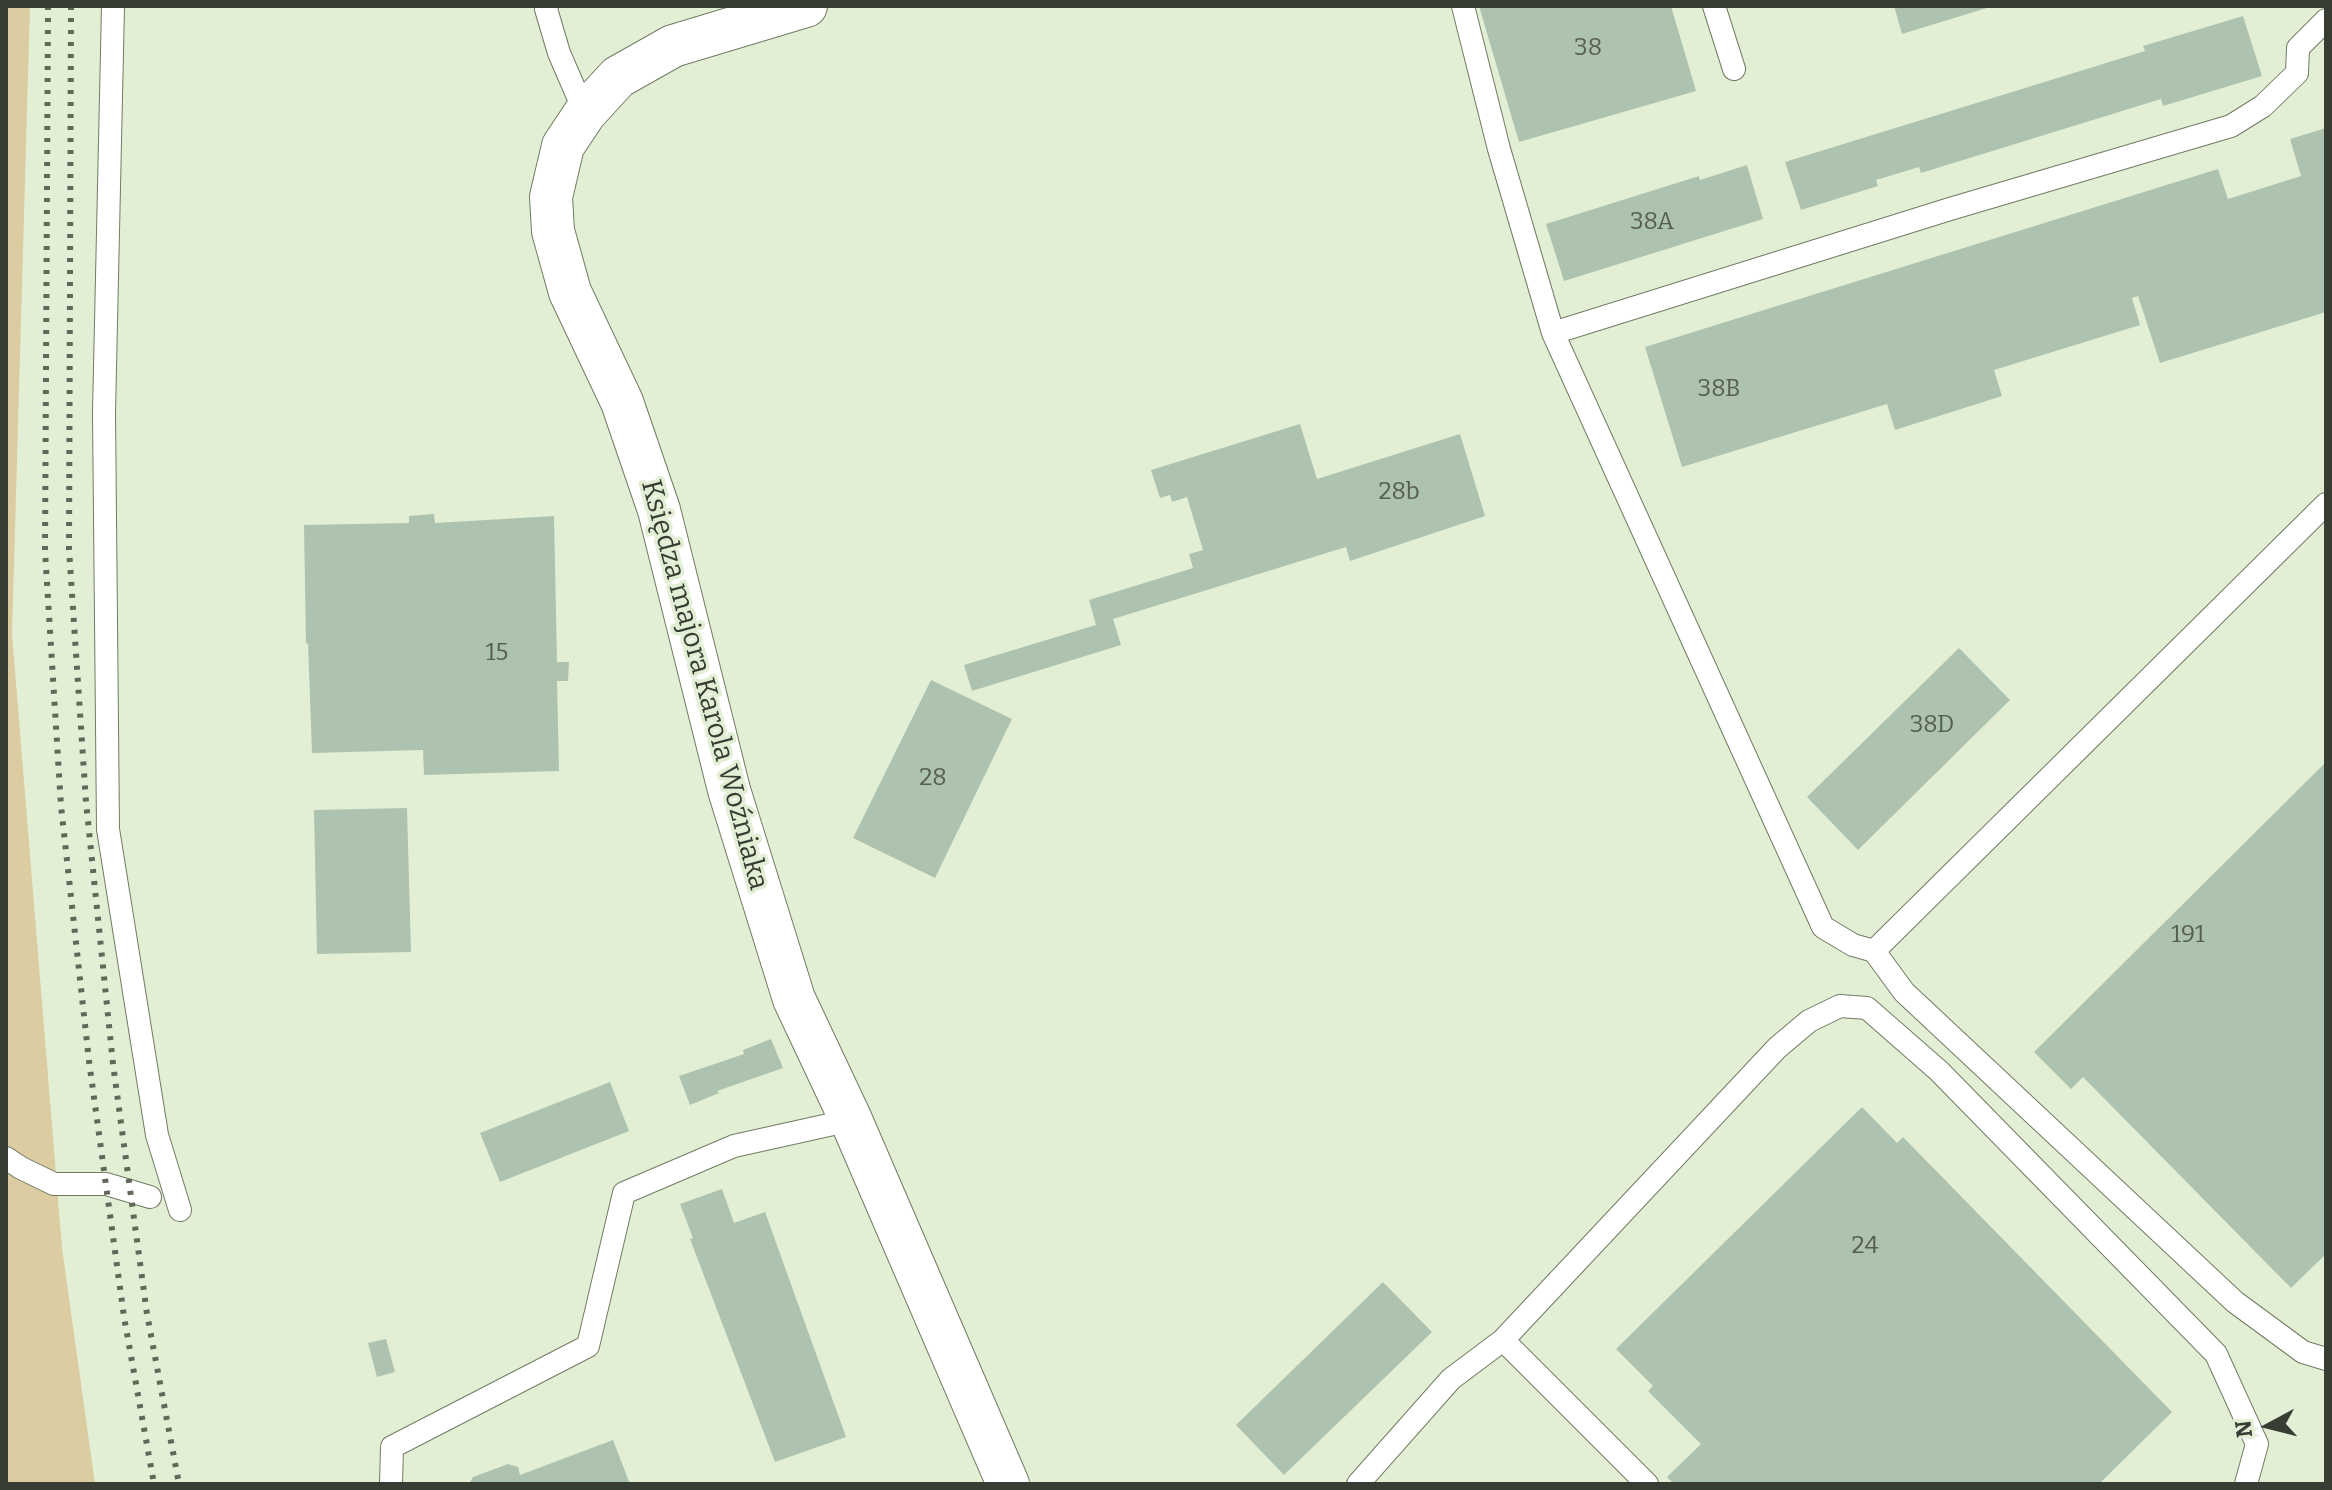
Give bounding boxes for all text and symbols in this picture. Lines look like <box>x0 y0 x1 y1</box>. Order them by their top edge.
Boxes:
house number: 38 <box>1574 34 1602 62</box>
house number: 38A <box>1630 208 1674 236</box>
house number: 38B <box>1698 375 1740 403</box>
street label: Księdza majora Karola Woźniaka <box>633 476 775 894</box>
house number: 28b <box>1378 478 1420 506</box>
house number: 15 <box>486 639 508 667</box>
house number: 38D <box>1910 711 1954 739</box>
house number: 28 <box>919 764 947 792</box>
house number: 191 <box>2171 921 2205 949</box>
house number: 24 <box>1851 1232 1879 1260</box>
north arrow <box>2228 1386 2308 1466</box>
text: N <box>2229 1419 2258 1439</box>

